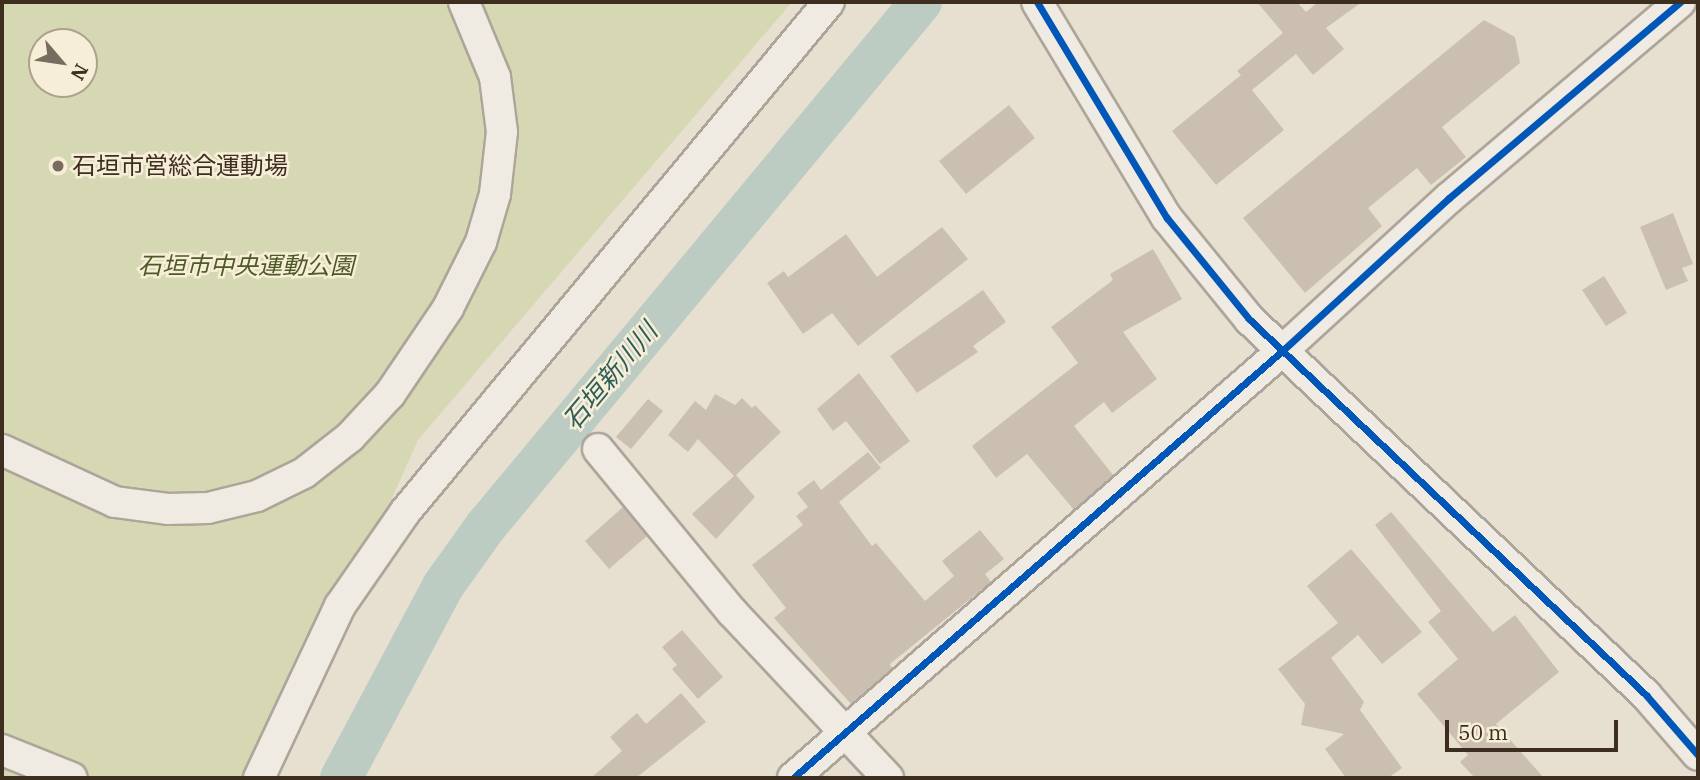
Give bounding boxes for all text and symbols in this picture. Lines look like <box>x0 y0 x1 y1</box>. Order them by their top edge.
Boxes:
north arrow <box>28 28 98 98</box>
text: N <box>65 60 94 85</box>
place label: 石垣市営総合運動場 <box>72 152 288 180</box>
marker: 石垣市営総合運動場 <box>50 158 66 174</box>
park label: 石垣市中央運動公園 <box>138 252 354 280</box>
water label: 石垣新川川 <box>556 316 664 436</box>
scale bar <box>1448 706 1621 750</box>
text: 50 m <box>1458 718 1508 746</box>

